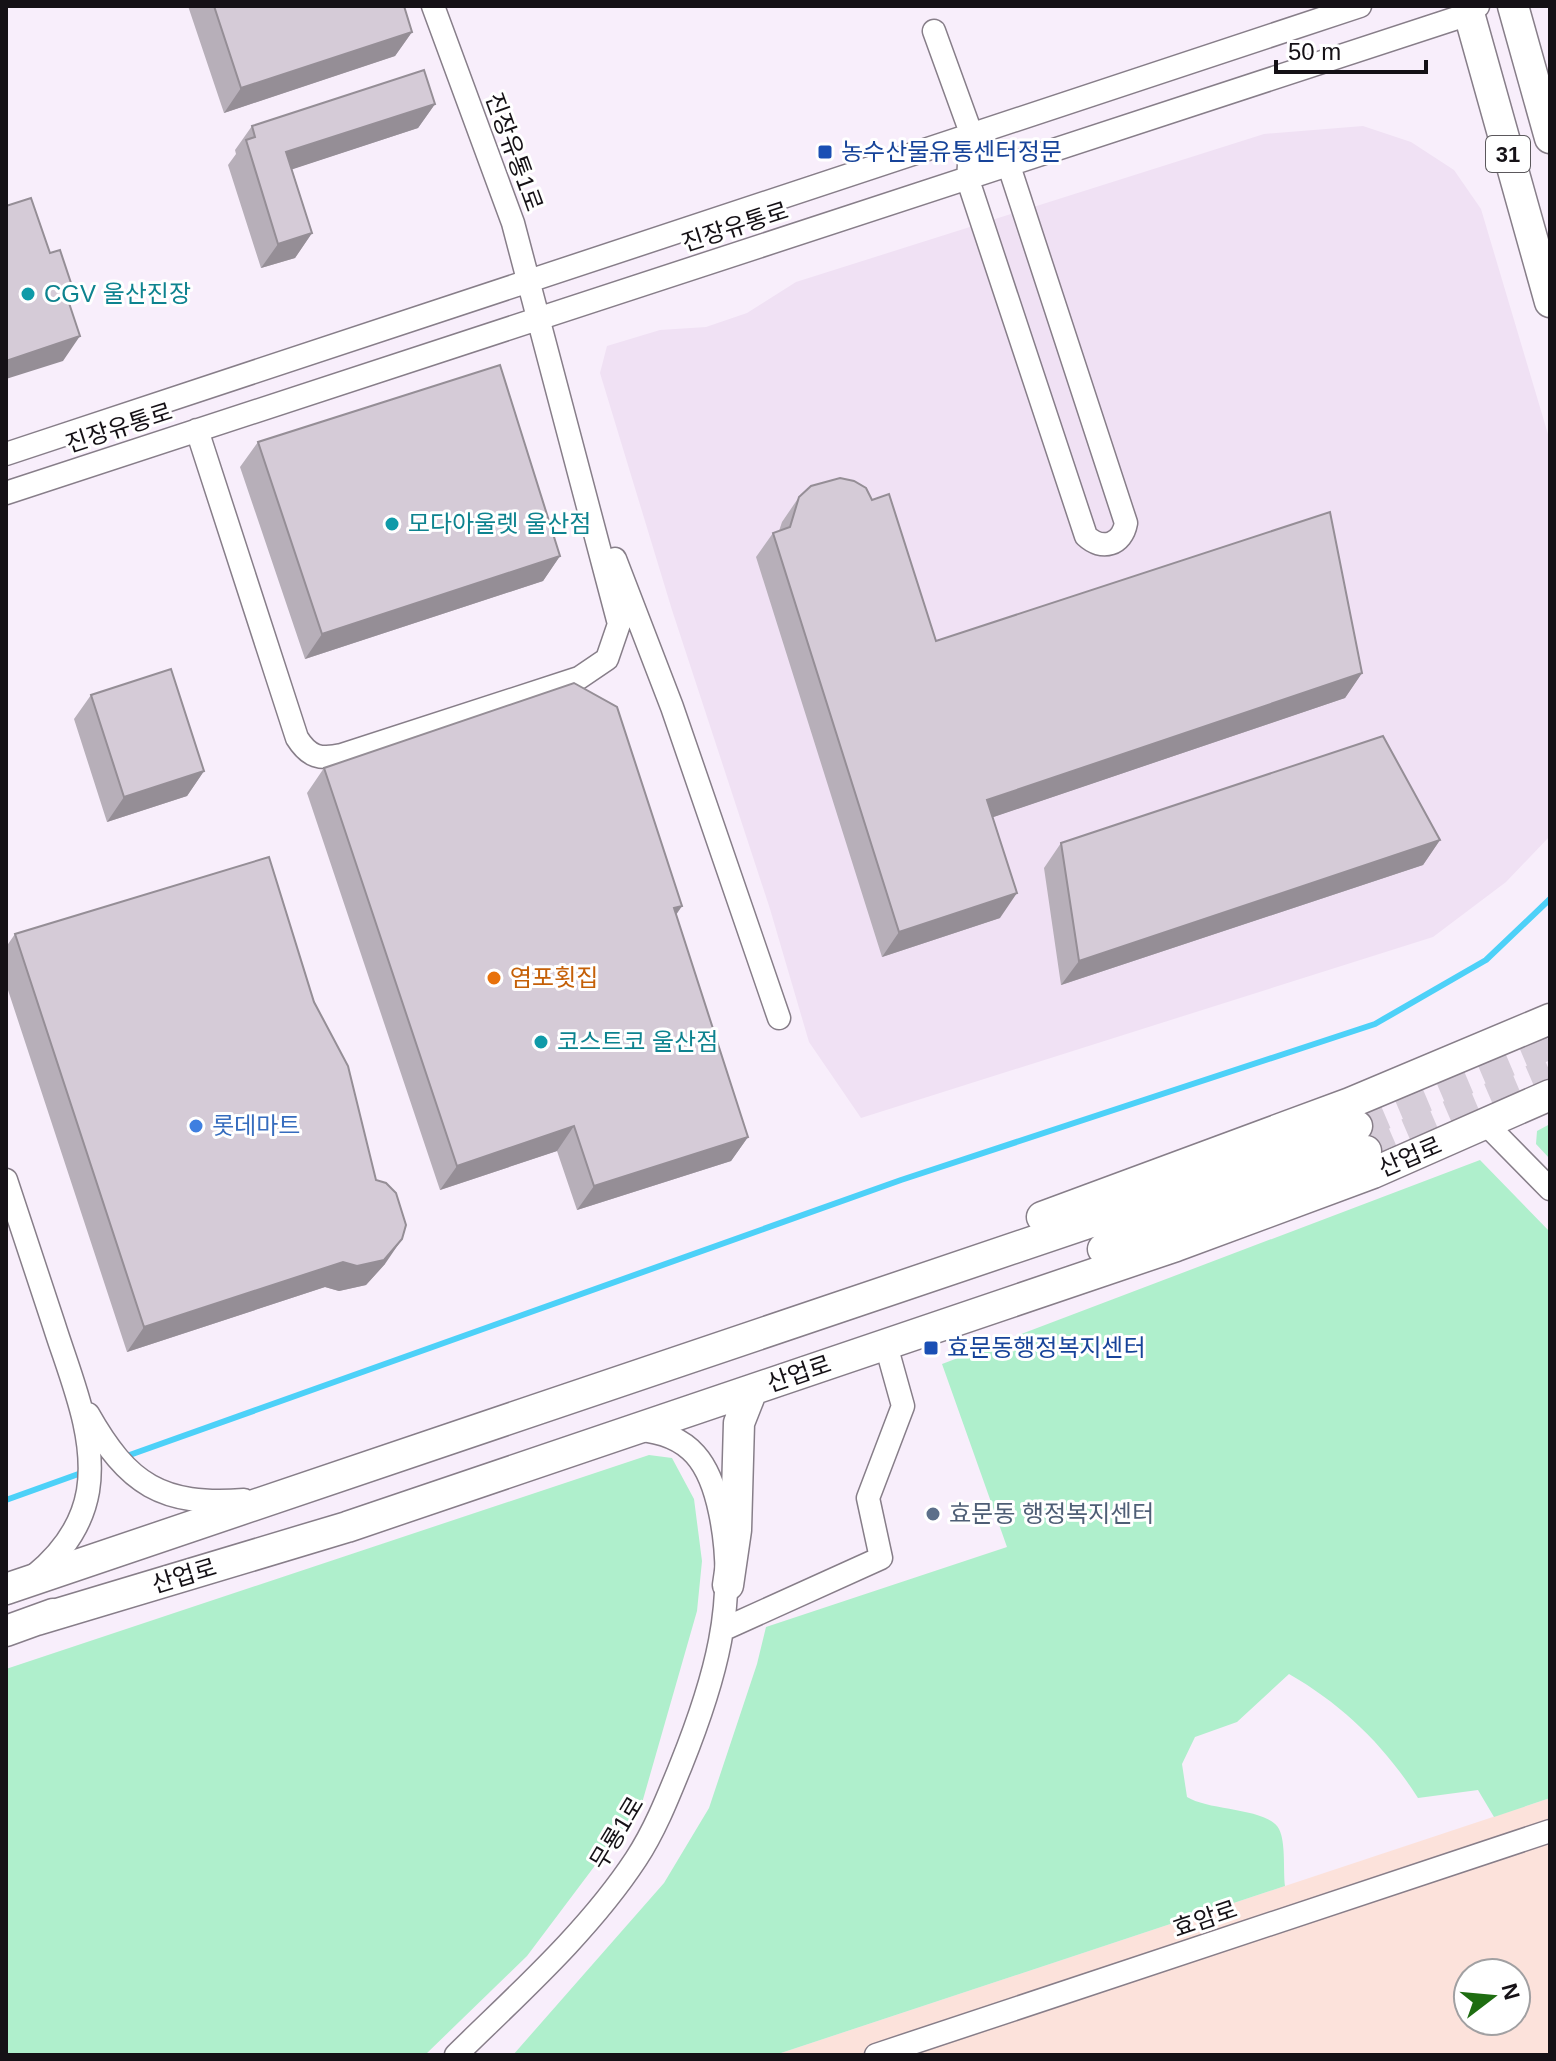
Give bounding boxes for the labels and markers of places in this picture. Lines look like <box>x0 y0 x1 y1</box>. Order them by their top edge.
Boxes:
place label: 농수산물유통센터정문 <box>841 138 1062 165</box>
marker: 농수산물유통센터정문 <box>816 143 834 161</box>
place label: CGV 울산진장 <box>44 280 191 307</box>
marker: CGV 울산진장 <box>19 285 37 303</box>
place label: 모다아울렛 울산점 <box>408 510 591 537</box>
marker: 모다아울렛 울산점 <box>383 515 401 533</box>
place label: 염포횟집 <box>510 964 598 991</box>
marker: 염포횟집 <box>485 969 503 987</box>
place label: 코스트코 울산점 <box>557 1028 718 1055</box>
marker: 코스트코 울산점 <box>532 1033 550 1051</box>
place label: 롯데마트 <box>212 1112 300 1139</box>
marker: 롯데마트 <box>187 1117 205 1135</box>
place label: 효문동행정복지센터 <box>947 1334 1146 1361</box>
marker: 효문동행정복지센터 <box>922 1339 940 1357</box>
place label: 효문동 행정복지센터 <box>949 1500 1154 1527</box>
marker: 효문동 행정복지센터 <box>924 1505 942 1523</box>

